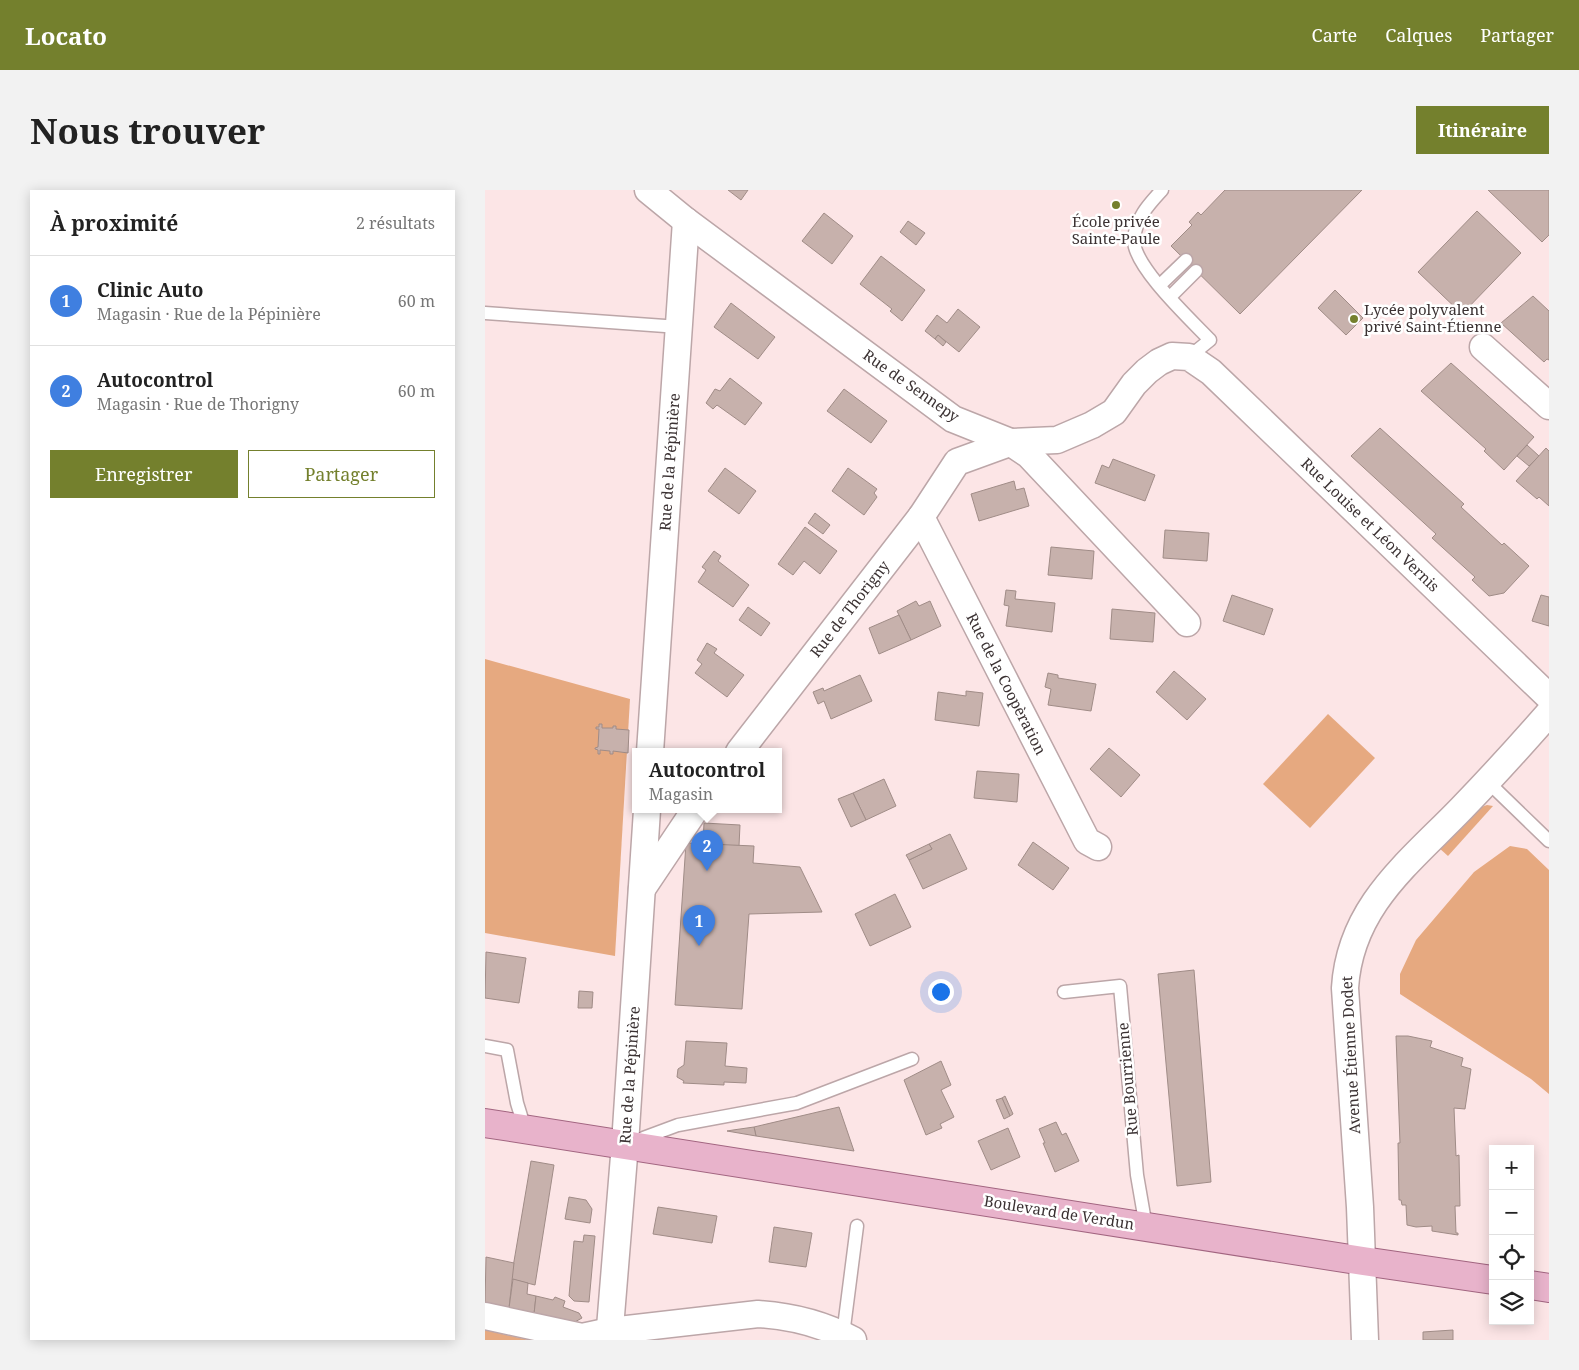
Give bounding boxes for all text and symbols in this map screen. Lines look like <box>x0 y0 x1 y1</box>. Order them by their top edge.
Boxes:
text: Locato <box>25 19 107 52</box>
text: Carte <box>1312 23 1357 47</box>
text: Calques <box>1385 23 1452 47</box>
text: Partager <box>1480 23 1554 47</box>
button: Itinéraire <box>1416 106 1549 154</box>
text: Nous trouver <box>30 107 265 154</box>
marker: École privée Sainte-Paule <box>1110 199 1122 211</box>
text: À proximité <box>50 209 178 237</box>
place label: École privée Sainte-Paule <box>1072 211 1160 248</box>
text: 2 résultats <box>356 212 435 234</box>
text: Clinic Auto <box>97 277 203 303</box>
text: 1 <box>61 290 71 312</box>
text: 60 m <box>398 290 435 312</box>
place label: Lycée polyvalent privé Saint-Étienne <box>1364 299 1502 336</box>
text: Magasin · Rue de la Pépinière <box>97 303 321 325</box>
marker: Lycée polyvalent privé Saint-Étienne <box>1348 313 1360 325</box>
street label: Rue de Sennepy <box>859 344 964 426</box>
text: Autocontrol <box>97 367 213 393</box>
text: 2 <box>61 380 71 402</box>
text: 60 m <box>398 380 435 402</box>
street label: Rue de la Pépinière <box>654 392 684 532</box>
text: Magasin · Rue de Thorigny <box>97 393 299 415</box>
button: Enregistrer <box>50 450 238 498</box>
button: Partager <box>248 450 435 498</box>
street label: Rue Louise et Léon Vernis <box>1297 453 1444 596</box>
street label: Rue de Thorigny <box>805 555 894 661</box>
street label: Rue de la Coopèration <box>962 609 1052 758</box>
popup <box>632 748 782 813</box>
text: Autocontrol <box>649 757 765 783</box>
text: Magasin <box>649 783 713 805</box>
pin: 2 <box>691 830 723 871</box>
pin: 1 <box>683 905 715 946</box>
street label: Avenue Étienne Dodet <box>1336 975 1364 1135</box>
your location <box>928 979 954 1005</box>
street label: Rue de la Pépinière <box>614 1005 644 1145</box>
street label: Rue Bourrienne <box>1112 1022 1142 1137</box>
map controls <box>1489 1145 1534 1325</box>
button: + <box>1489 1145 1534 1190</box>
street label: Boulevard de Verdun <box>983 1190 1136 1234</box>
button: − <box>1489 1190 1534 1235</box>
button: locate <box>1489 1235 1534 1280</box>
button: layers <box>1489 1280 1534 1325</box>

